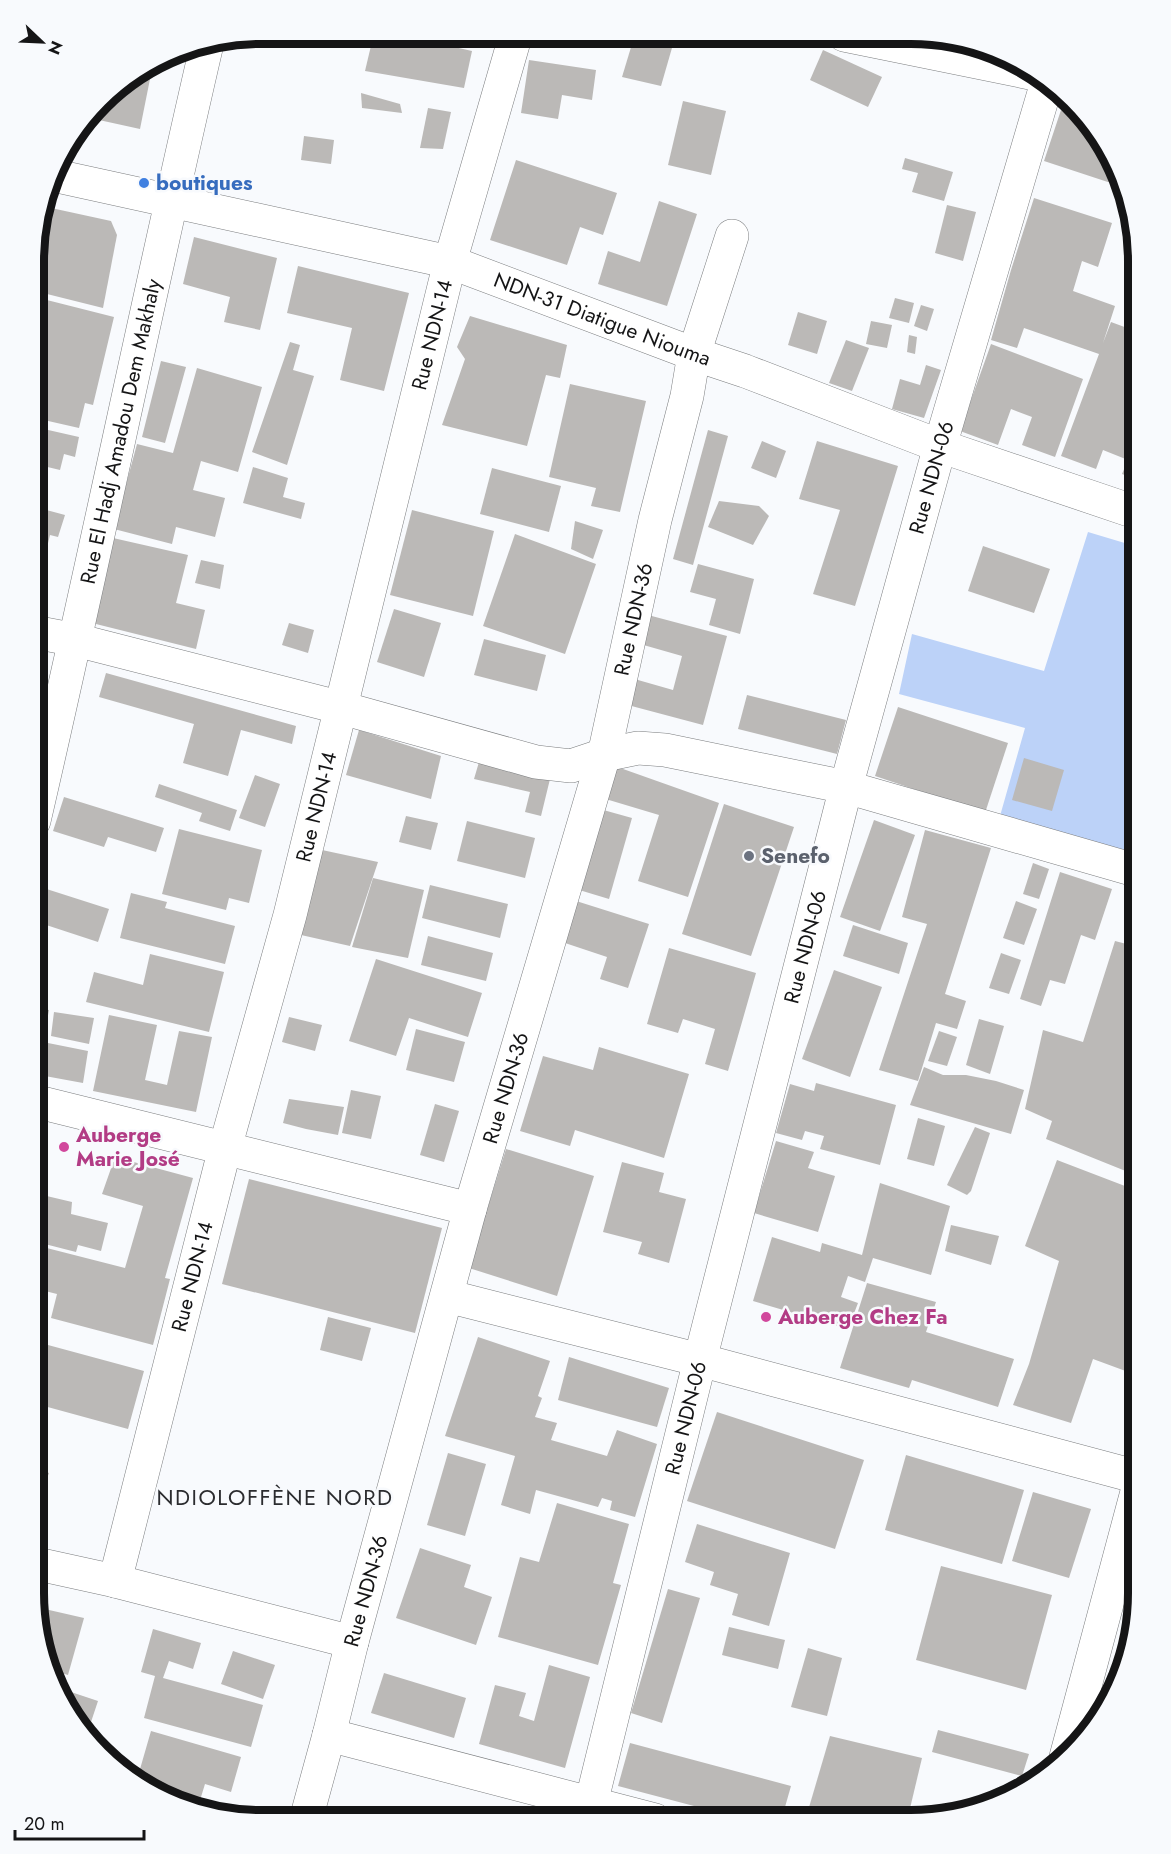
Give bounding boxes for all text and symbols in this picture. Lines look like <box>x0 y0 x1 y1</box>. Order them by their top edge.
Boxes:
north arrow <box>12 12 72 72</box>
text: N <box>42 37 68 58</box>
place label: boutiques <box>156 168 253 198</box>
marker: boutiques <box>137 176 151 190</box>
street label: NDN-31 Diatigue Niouma <box>489 265 715 374</box>
street label: Rue El Hadj Amadou Dem Makhaly <box>73 275 169 587</box>
street label: Rue NDN-14 <box>404 276 460 393</box>
street label: Rue NDN-06 <box>901 418 962 537</box>
street label: Rue NDN-36 <box>607 560 660 678</box>
street label: Rue NDN-14 <box>288 748 345 865</box>
place label: Senefo <box>761 841 830 871</box>
marker: Senefo <box>742 849 756 863</box>
street label: Rue NDN-06 <box>776 887 834 1007</box>
street label: Rue NDN-36 <box>475 1029 536 1147</box>
place label: Auberge Marie José <box>75 1120 180 1174</box>
marker: Auberge Marie José <box>57 1140 71 1154</box>
street label: Rue NDN-14 <box>164 1218 221 1335</box>
place label: Auberge Chez Fa <box>777 1302 948 1332</box>
marker: Auberge Chez Fa <box>759 1310 773 1324</box>
street label: Rue NDN-06 <box>657 1358 714 1478</box>
district label: NDIOLOFFÈNE NORD <box>157 1481 393 1513</box>
street label: Rue NDN-36 <box>336 1531 396 1650</box>
scale bar <box>15 1803 144 1841</box>
text: 20 m <box>24 1811 64 1837</box>

